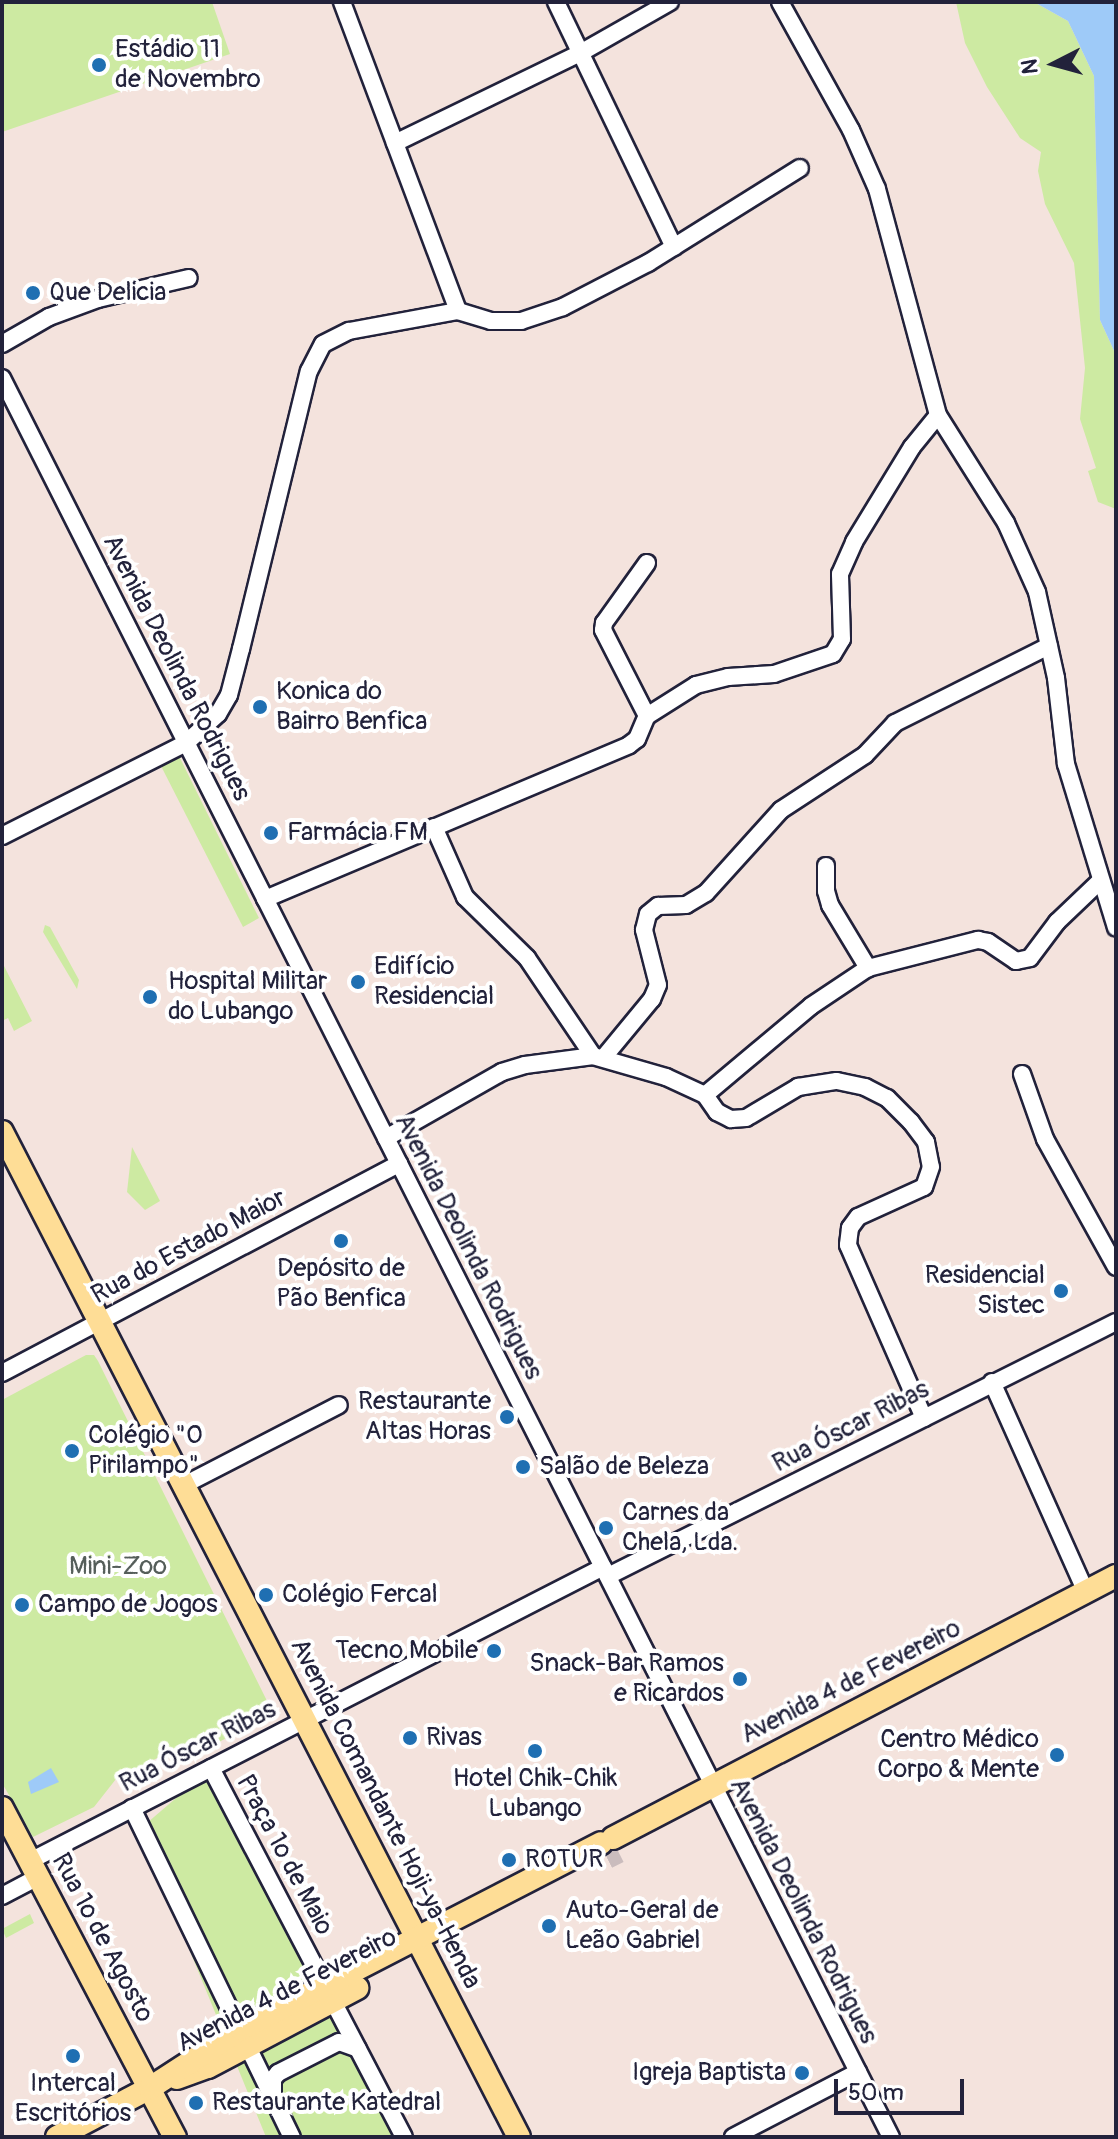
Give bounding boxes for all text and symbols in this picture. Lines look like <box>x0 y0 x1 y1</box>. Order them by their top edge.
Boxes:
north arrow <box>1014 24 1094 104</box>
place label: Estádio 11 de Novembro <box>115 34 261 96</box>
marker: Estádio 11 de Novembro <box>90 56 108 74</box>
text: N <box>1015 58 1045 75</box>
place label: Que Delicia <box>49 277 166 309</box>
marker: Que Delicia <box>24 284 42 302</box>
street label: Avenida Deolinda Rodrigues <box>95 530 257 806</box>
place label: Konica do Bairro Benfica <box>276 676 427 738</box>
marker: Konica do Bairro Benfica <box>251 698 269 716</box>
place label: Farmácia FM <box>287 817 428 849</box>
marker: Farmácia FM <box>262 824 280 842</box>
place label: Edifício Residencial <box>374 951 494 1012</box>
place label: Hospital Militar do Lubango <box>168 966 327 1028</box>
marker: Edifício Residencial <box>349 973 367 991</box>
marker: Hospital Militar do Lubango <box>139 986 161 1008</box>
street label: Avenida Deolinda Rodrigues <box>387 1109 549 1385</box>
street label: Rua do Estado Maior <box>86 1183 292 1311</box>
marker: Depósito de Pão Benfica <box>332 1232 350 1250</box>
place label: Depósito de Pão Benfica <box>276 1253 406 1314</box>
place label: Residencial Sistec <box>925 1260 1045 1322</box>
marker: Residencial Sistec <box>1052 1282 1070 1300</box>
street label: Rua Óscar Ribas <box>768 1374 934 1480</box>
place label: Restaurante Altas Horas <box>358 1386 491 1448</box>
marker: Restaurante Altas Horas <box>498 1408 516 1426</box>
place label: Colégio "O Pirilampo" <box>88 1420 202 1482</box>
marker: Colégio "O Pirilampo" <box>63 1442 81 1460</box>
place label: Salão de Beleza <box>539 1451 709 1483</box>
marker: Salão de Beleza <box>514 1458 532 1476</box>
place label: Carnes da Chela, Lda. <box>622 1497 738 1558</box>
marker: Carnes da Chela, Lda. <box>597 1519 615 1537</box>
park label: Mini-Zoo <box>69 1551 167 1583</box>
place label: Colégio Fercal <box>282 1579 438 1611</box>
marker: Colégio Fercal <box>257 1586 275 1604</box>
place label: Campo de Jogos <box>38 1589 218 1621</box>
marker: Campo de Jogos <box>13 1596 31 1614</box>
street label: Avenida 4 de Fevereiro <box>736 1613 966 1751</box>
street label: Avenida Comandante Hoji-ya-Henda <box>283 1634 487 1994</box>
place label: Tecno Mobile <box>335 1635 478 1667</box>
marker: Tecno Mobile <box>485 1642 503 1660</box>
place label: Snack-Bar Ramos e Ricardos <box>529 1648 724 1710</box>
marker: Snack-Bar Ramos e Ricardos <box>731 1670 749 1688</box>
street label: Rua Óscar Ribas <box>115 1694 281 1800</box>
place label: Rivas <box>426 1722 482 1754</box>
place label: Centro Médico Corpo & Mente <box>877 1724 1039 1786</box>
marker: Rivas <box>401 1729 419 1747</box>
marker: Hotel Chik-Chik Lubango <box>526 1742 544 1760</box>
marker: Centro Médico Corpo & Mente <box>1046 1744 1068 1766</box>
place label: Hotel Chik-Chik Lubango <box>453 1763 617 1824</box>
street label: Praça 1º de Maio <box>229 1770 339 1940</box>
street label: Avenida Deolinda Rodrigues <box>722 1773 884 2049</box>
place label: ROTUR <box>525 1844 603 1876</box>
street label: Rua 1º de Agosto <box>44 1848 160 2028</box>
marker: ROTUR <box>500 1851 518 1869</box>
place label: Auto-Geral de Leão Gabriel <box>565 1895 719 1956</box>
marker: Auto-Geral de Leão Gabriel <box>540 1917 558 1935</box>
street label: Avenida 4 de Fevereiro <box>172 1922 402 2060</box>
marker: Intercal Escritórios <box>64 2047 82 2065</box>
place label: Igreja Baptista <box>632 2057 786 2089</box>
scale bar <box>838 2063 968 2113</box>
marker: Igreja Baptista <box>793 2064 811 2082</box>
place label: Intercal Escritórios <box>15 2068 131 2130</box>
text: 50 m <box>848 2078 904 2107</box>
place label: Restaurante Katedral <box>212 2087 441 2119</box>
marker: Restaurante Katedral <box>187 2094 205 2112</box>

